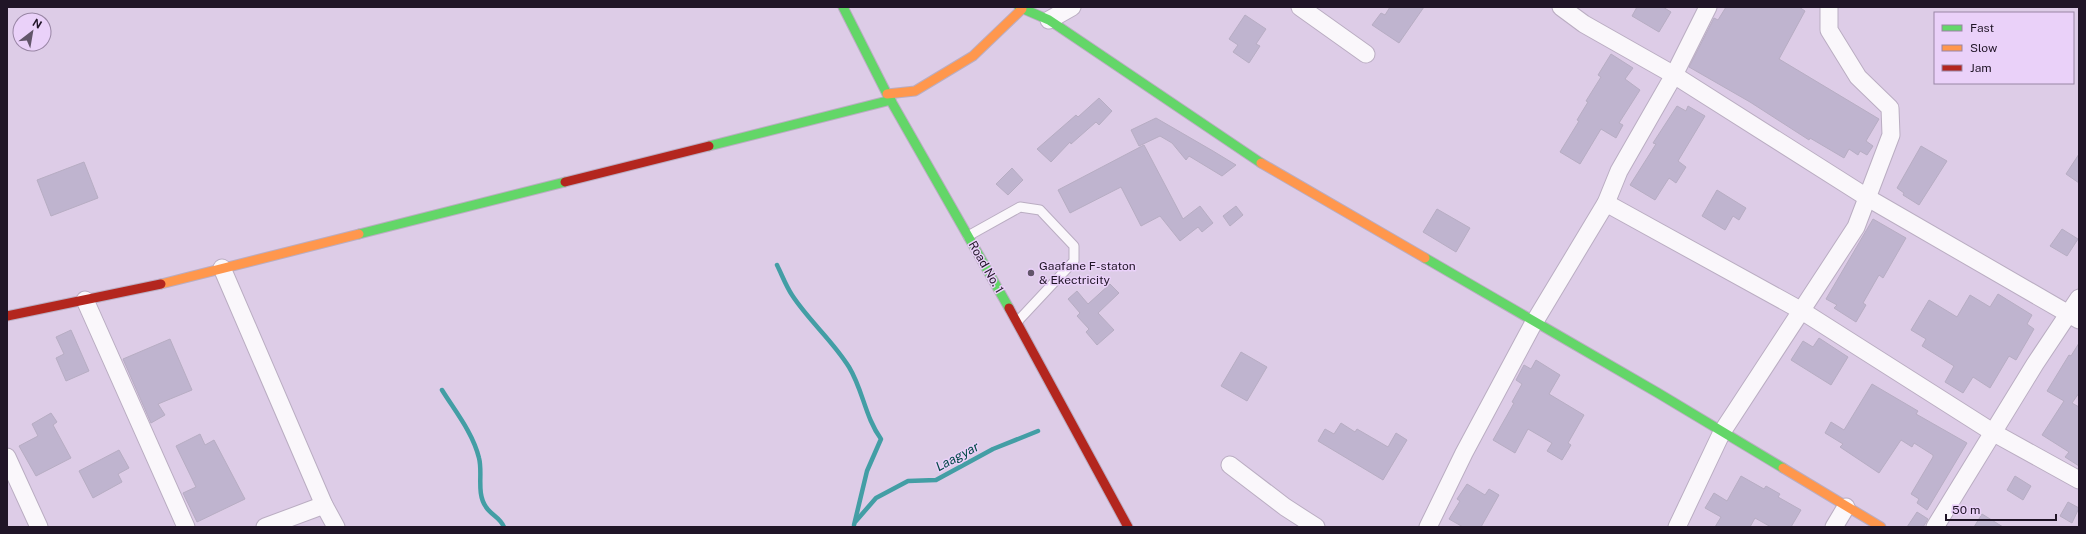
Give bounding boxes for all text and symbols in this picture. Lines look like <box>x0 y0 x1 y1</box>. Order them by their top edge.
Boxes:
north arrow <box>12 12 52 52</box>
legend <box>1934 12 2074 84</box>
text: N <box>30 16 44 31</box>
text: Fast <box>1970 21 1995 35</box>
text: Slow <box>1970 41 1998 55</box>
text: Jam <box>1970 61 1992 75</box>
street label: Road No. 1 <box>966 239 1006 295</box>
place label: Gaafane F-staton & Ekectricity <box>1039 259 1136 287</box>
marker: Gaafane F-staton & Ekectricity <box>1026 268 1036 278</box>
water label: Laagyar <box>933 439 982 474</box>
scale bar <box>1946 496 2056 522</box>
text: 50 m <box>1952 503 1980 517</box>

